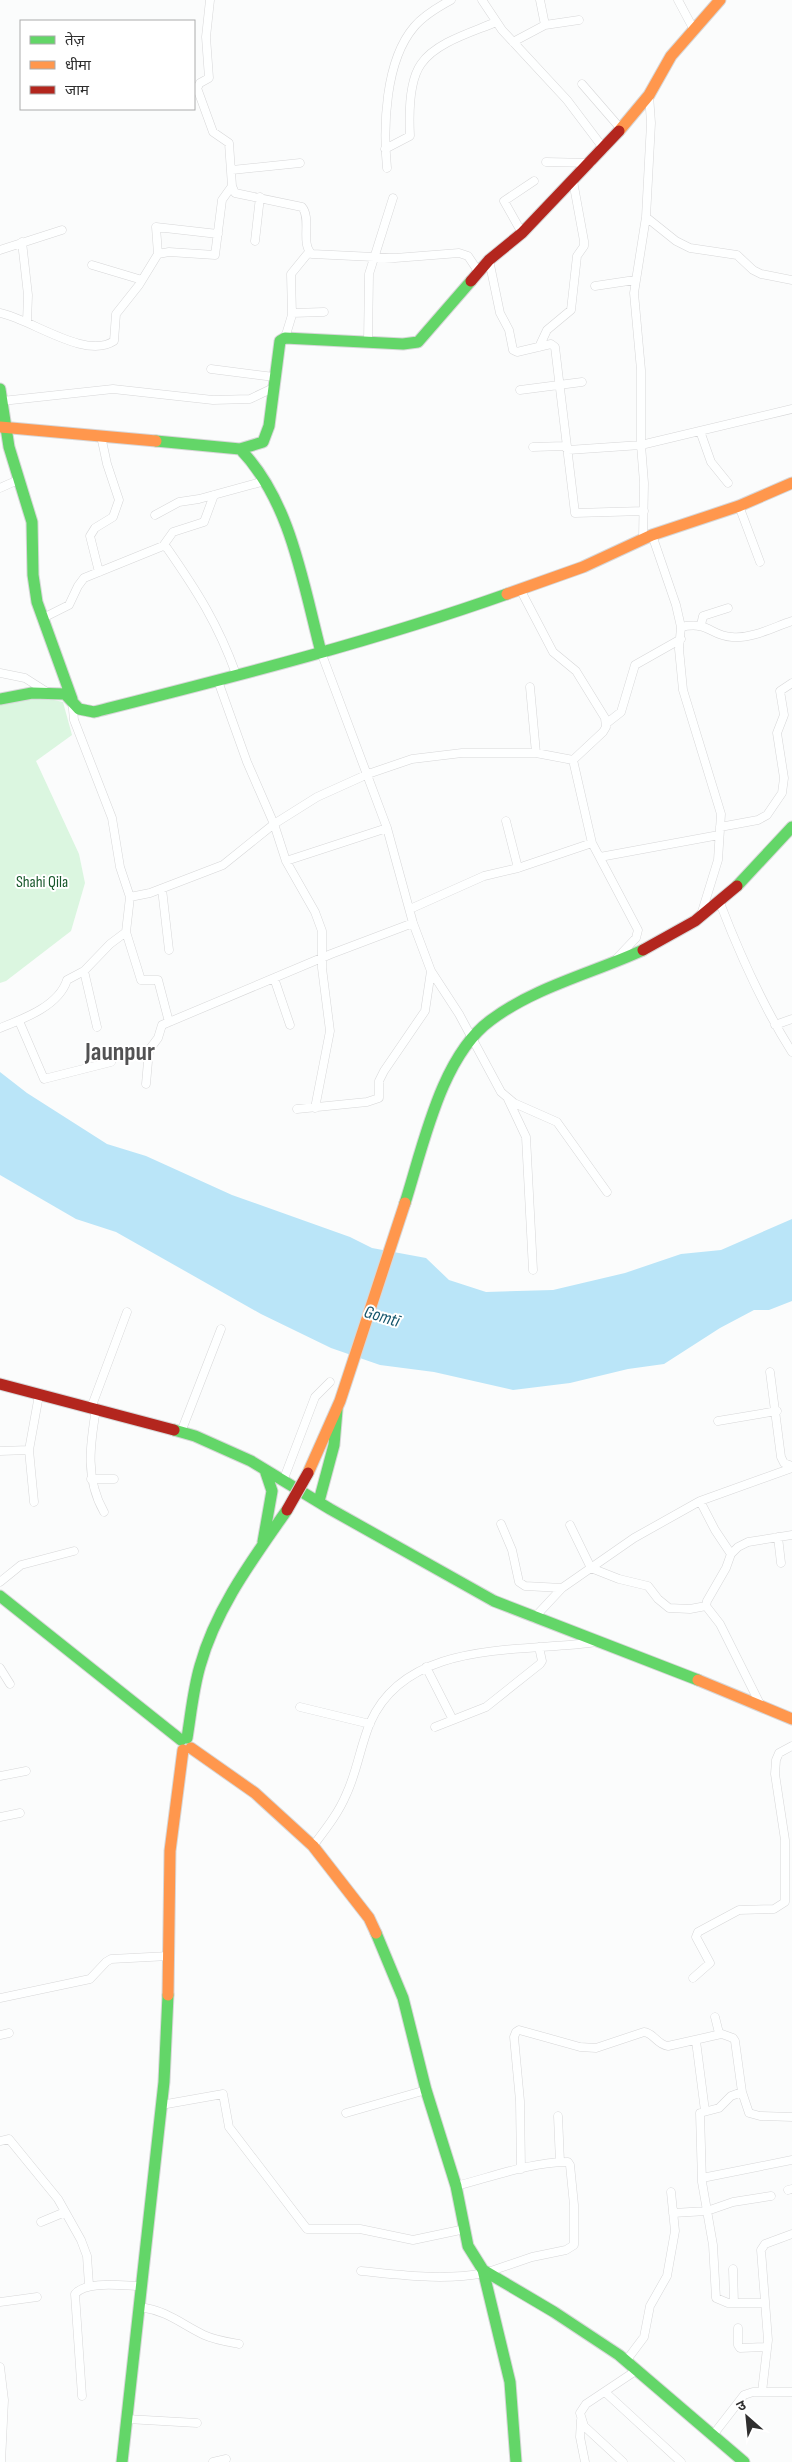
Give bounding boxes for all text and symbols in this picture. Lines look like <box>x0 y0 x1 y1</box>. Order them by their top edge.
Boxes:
legend <box>20 20 195 110</box>
text: तेज़ <box>65 31 86 50</box>
text: धीमा <box>65 56 92 75</box>
text: जाम <box>65 81 90 100</box>
park label: Shahi Qila <box>16 873 68 892</box>
district label: Jaunpur <box>84 1037 155 1068</box>
water label: Gomtī <box>361 1301 404 1332</box>
north arrow <box>722 2392 772 2442</box>
text: उ <box>734 2396 750 2415</box>

